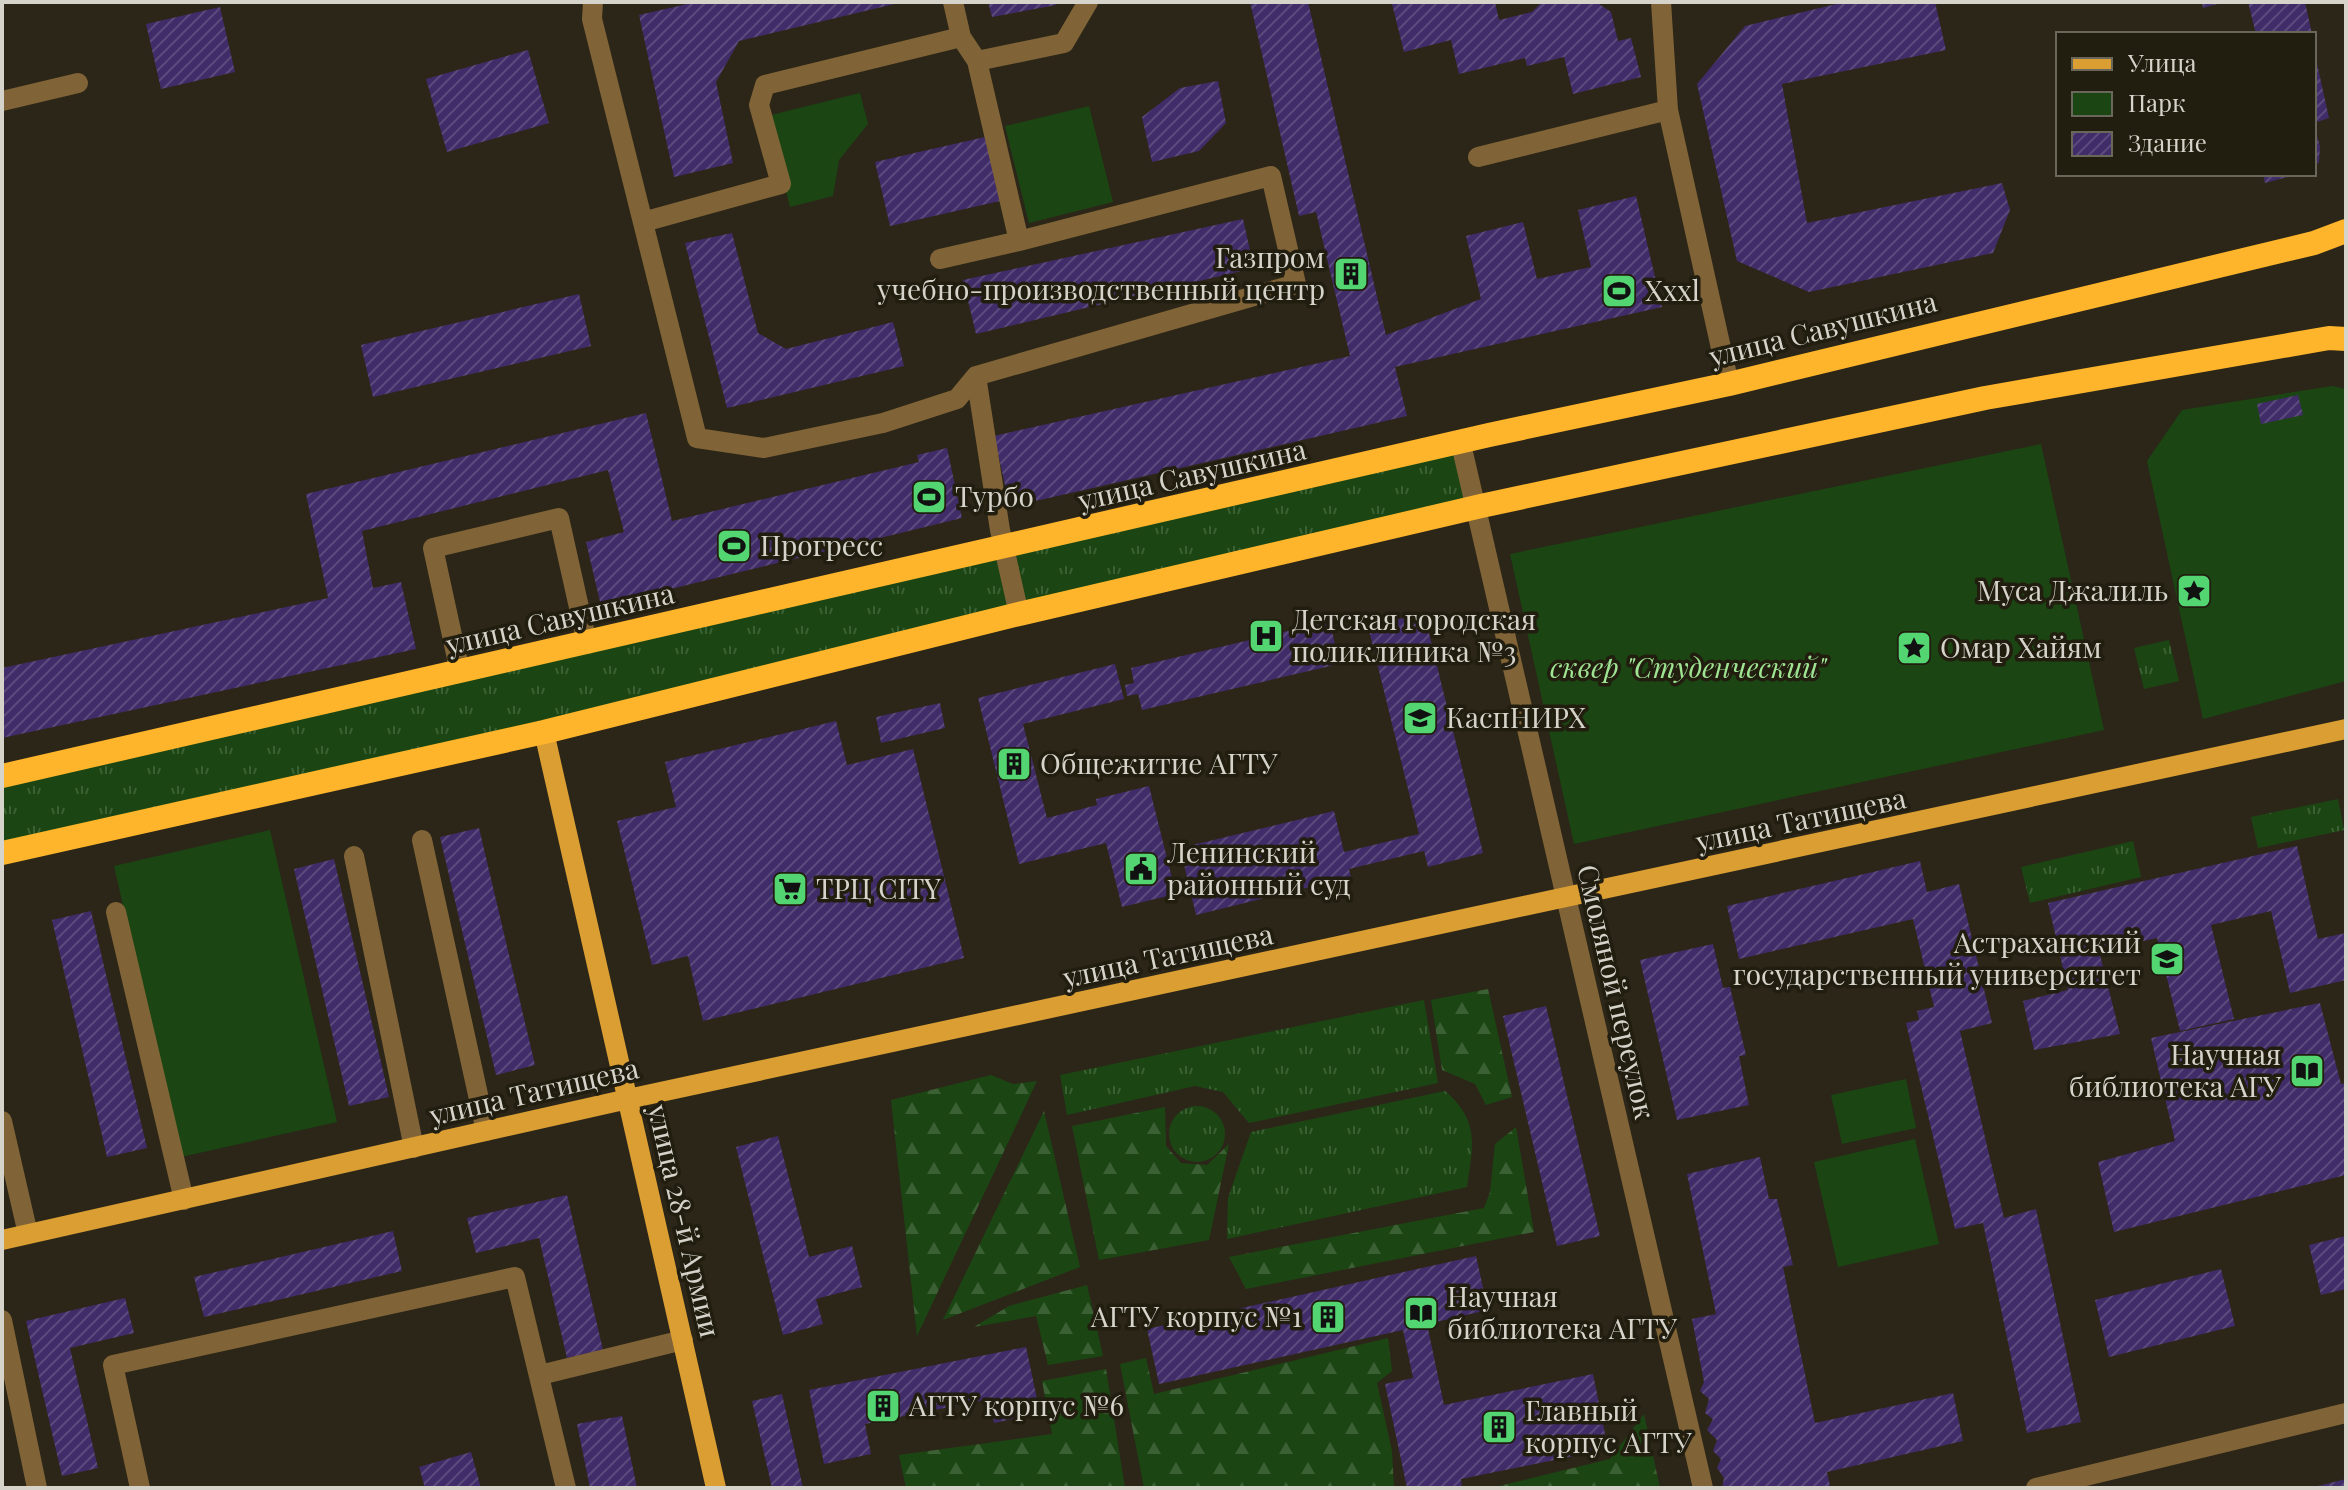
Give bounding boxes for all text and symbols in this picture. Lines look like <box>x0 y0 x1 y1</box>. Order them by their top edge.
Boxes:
legend <box>2056 32 2316 176</box>
text: Улица <box>2127 46 2197 78</box>
text: Парк <box>2128 86 2186 118</box>
text: Здание <box>2128 126 2207 158</box>
place label: Газпром учебно-производственный центр <box>876 238 1325 307</box>
building icon: Газпром учебно-производственный центр <box>1332 255 1370 293</box>
place label: Xxxl <box>1645 271 1700 308</box>
sports icon: Xxxl <box>1600 272 1638 310</box>
street label: улица Савушкина <box>1704 281 1940 374</box>
street label: улица Савушкина <box>1073 429 1309 518</box>
place label: Турбо <box>955 477 1034 514</box>
sports icon: Турбо <box>910 478 948 516</box>
place label: Прогресс <box>760 526 883 563</box>
sports icon: Прогресс <box>715 527 753 565</box>
place label: Муса Джалиль <box>1977 571 2168 608</box>
place icon: Муса Джалиль <box>2175 572 2213 610</box>
street label: улица Савушкина <box>441 573 677 662</box>
place label: Детская городская поликлиника №3 <box>1292 600 1536 669</box>
hospital icon: Детская городская поликлиника №3 <box>1247 617 1285 655</box>
place label: Омар Хайям <box>1940 628 2102 665</box>
place icon: Омар Хайям <box>1895 629 1933 667</box>
park label: сквер "Студенческий" <box>1550 648 1828 685</box>
place label: КаспНИРХ <box>1446 698 1586 735</box>
school or university icon: КаспНИРХ <box>1401 699 1439 737</box>
place label: Общежитие АГТУ <box>1040 744 1278 781</box>
building icon: Общежитие АГТУ <box>995 745 1033 783</box>
street label: улица Татищева <box>1691 778 1909 859</box>
place label: Ленинский районный суд <box>1166 833 1351 902</box>
public building icon: Ленинский районный суд <box>1122 850 1160 888</box>
street label: Смоляной переулок <box>1570 861 1665 1122</box>
place label: ТРЦ CITY <box>816 869 941 906</box>
supermarket icon: ТРЦ CITY <box>771 870 809 908</box>
street label: улица Татищева <box>1058 914 1276 995</box>
place label: Астраханский государственный университет <box>1733 923 2141 992</box>
school or university icon: Астраханский государственный университет <box>2148 940 2186 978</box>
place label: Научная библиотека АГУ <box>2068 1035 2282 1104</box>
street label: улица Татищева <box>424 1048 642 1133</box>
library icon: Научная библиотека АГУ <box>2288 1052 2326 1090</box>
street label: улица 28-й Армии <box>640 1100 730 1341</box>
place label: Научная библиотека АГТУ <box>1447 1277 1678 1346</box>
library icon: Научная библиотека АГТУ <box>1402 1294 1440 1332</box>
place label: АГТУ корпус №1 <box>1090 1297 1302 1334</box>
building icon: АГТУ корпус №1 <box>1309 1298 1347 1336</box>
place label: АГТУ корпус №6 <box>908 1386 1124 1423</box>
building icon: АГТУ корпус №6 <box>864 1387 902 1425</box>
place label: Главный корпус АГТУ <box>1525 1391 1692 1460</box>
building icon: Главный корпус АГТУ <box>1480 1408 1518 1446</box>

